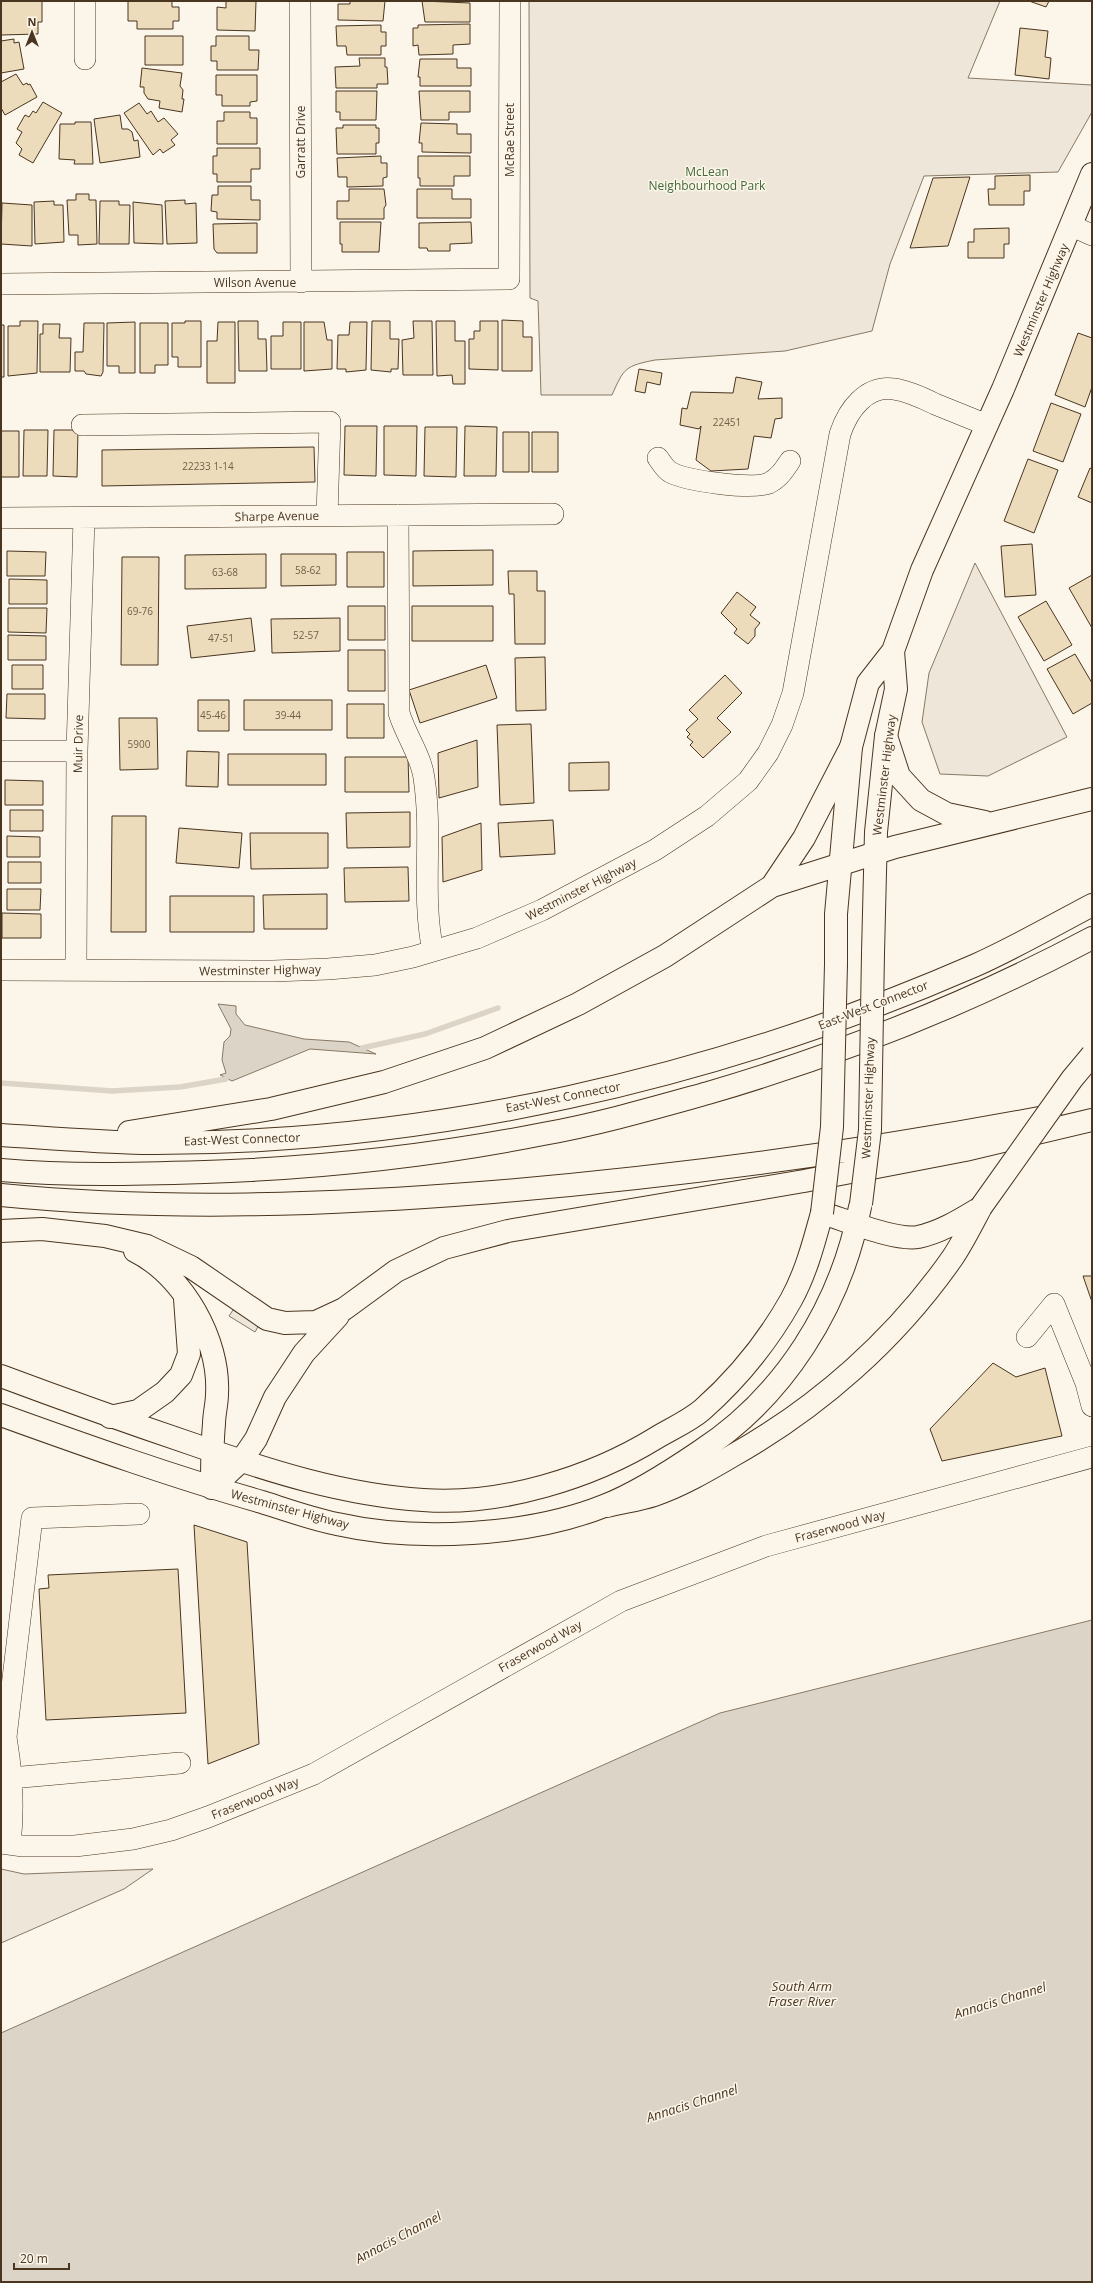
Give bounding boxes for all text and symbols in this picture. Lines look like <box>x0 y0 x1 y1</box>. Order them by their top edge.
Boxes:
north arrow <box>12 12 52 52</box>
text: N <box>28 14 36 29</box>
street label: McRae Street <box>501 103 518 177</box>
street label: Garratt Drive <box>292 105 309 178</box>
park label: McLean Neighbourhood Park <box>649 163 766 194</box>
street label: Westminster Highway <box>1009 240 1073 359</box>
street label: Wilson Avenue <box>214 274 296 291</box>
house number: 22451 <box>713 415 741 429</box>
house number: 22233 1-14 <box>182 459 234 473</box>
street label: Sharpe Avenue <box>235 507 320 525</box>
house number: 58-62 <box>295 563 321 577</box>
house number: 63-68 <box>212 565 238 579</box>
house number: 69-76 <box>127 604 153 618</box>
house number: 52-57 <box>293 628 319 642</box>
house number: 47-51 <box>208 631 234 645</box>
house number: 45-46 <box>200 708 226 722</box>
house number: 39-44 <box>275 708 301 722</box>
street label: Westminster Highway <box>868 713 900 836</box>
street label: Muir Drive <box>69 714 87 773</box>
house number: 5900 <box>128 737 151 751</box>
street label: Westminster Highway <box>523 853 640 924</box>
street label: Westminster Highway <box>199 960 322 980</box>
street label: East-West Connector <box>816 976 931 1034</box>
street label: Westminster Highway <box>857 1036 879 1159</box>
street label: East-West Connector <box>504 1078 622 1116</box>
street label: East-West Connector <box>183 1128 301 1150</box>
street label: Westminster Highway <box>229 1485 352 1533</box>
street label: Fraserwood Way <box>793 1505 888 1546</box>
street label: Fraserwood Way <box>495 1616 586 1676</box>
street label: Fraserwood Way <box>209 1772 302 1823</box>
water label: South Arm Fraser River <box>768 1977 837 2010</box>
water label: Annacis Channel <box>951 1977 1049 2023</box>
water label: Annacis Channel <box>643 2080 741 2127</box>
water label: Annacis Channel <box>351 2206 445 2268</box>
scale bar <box>14 2245 69 2271</box>
text: 20 m <box>20 2250 48 2267</box>

